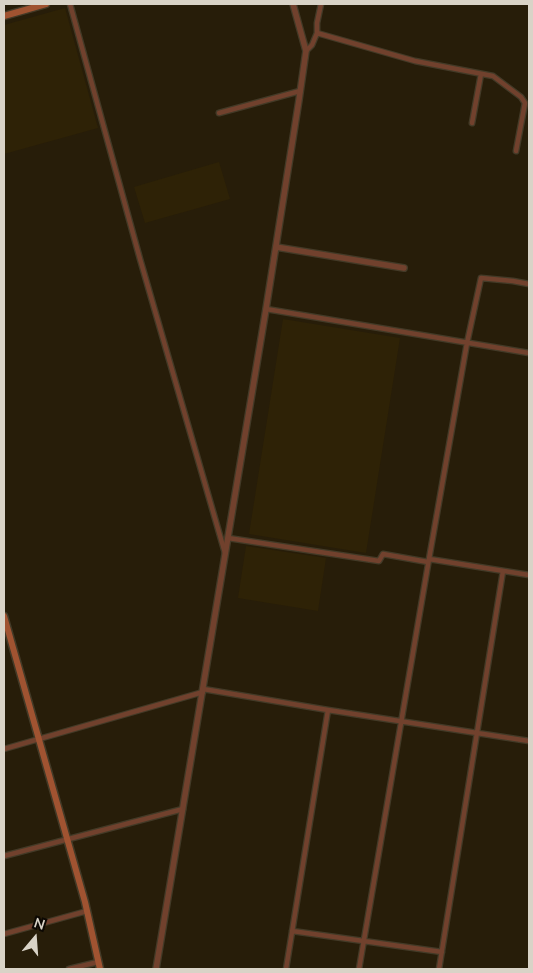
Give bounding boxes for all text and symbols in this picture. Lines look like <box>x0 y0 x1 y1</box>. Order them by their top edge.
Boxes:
north arrow <box>10 913 60 963</box>
text: N <box>32 914 47 934</box>

